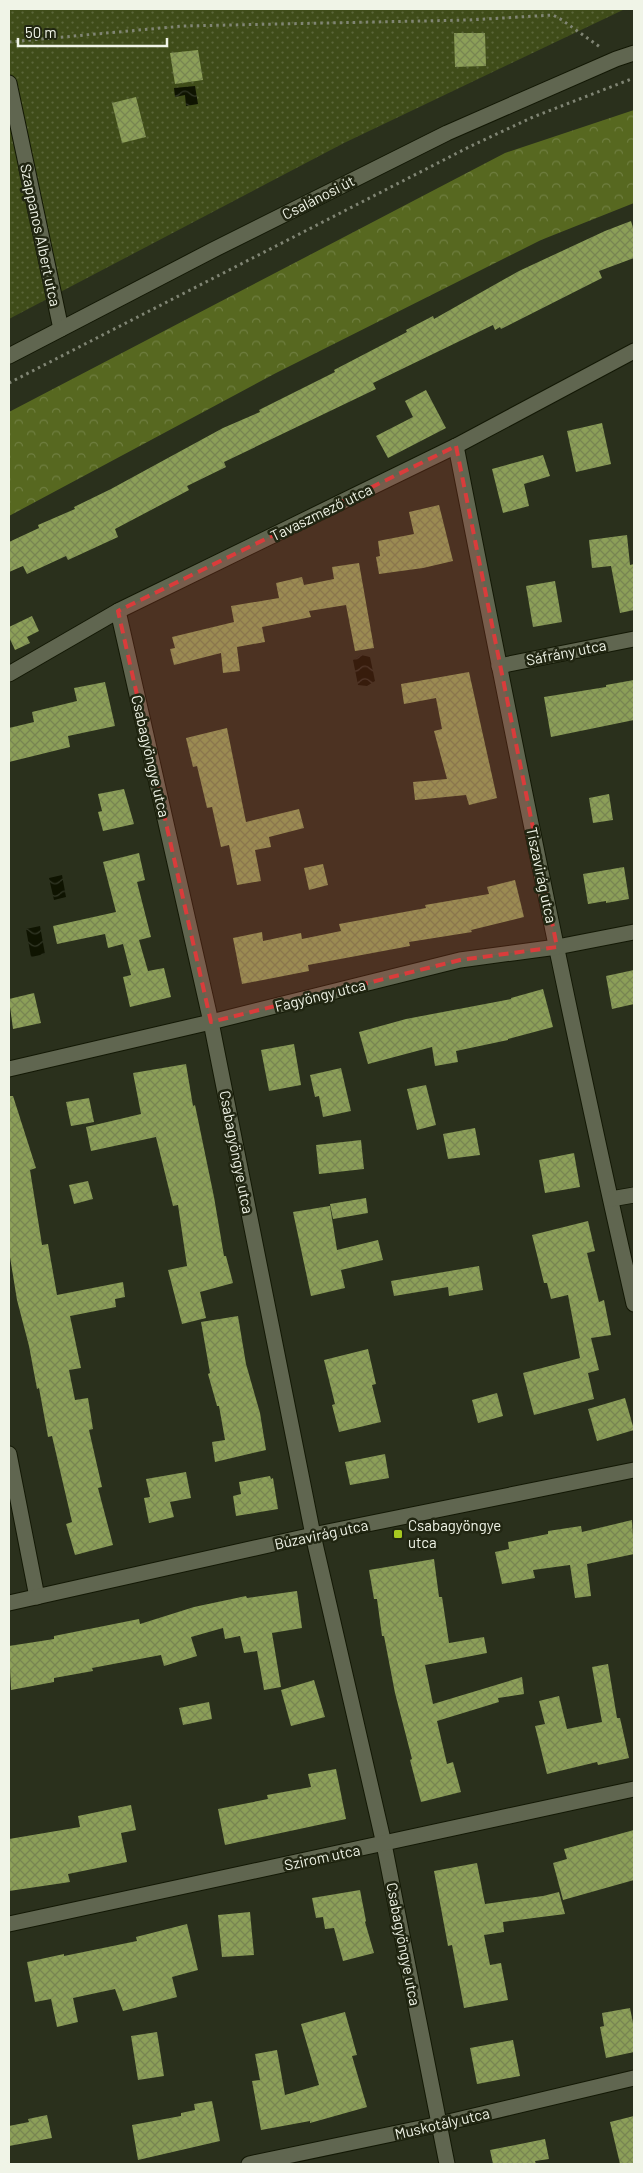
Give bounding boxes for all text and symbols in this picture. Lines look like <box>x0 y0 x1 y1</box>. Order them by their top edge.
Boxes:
scale bar <box>18 15 166 47</box>
text: 50 m <box>25 23 57 41</box>
street label: Szappanos Albert utca <box>17 162 65 308</box>
street label: Csalánosi út <box>279 171 357 223</box>
street label: Tavaszmező utca <box>267 480 375 544</box>
street label: Sáfrány utca <box>524 635 608 669</box>
street label: Csabagyöngye utca <box>128 693 174 819</box>
street label: Tiszavirág utca <box>523 825 561 925</box>
street label: Fagyöngy utca <box>273 975 367 1015</box>
street label: Csabagyöngye utca <box>216 1089 258 1215</box>
street label: Búzavirág utca <box>273 1515 369 1553</box>
place label: Csabagyöngye utca <box>408 1516 501 1551</box>
marker: Csabagyöngye utca <box>392 1528 404 1540</box>
street label: Szirom utca <box>282 1840 362 1874</box>
street label: Csabagyöngye utca <box>383 1881 425 2007</box>
street label: Muskotály utca <box>393 2103 491 2143</box>

